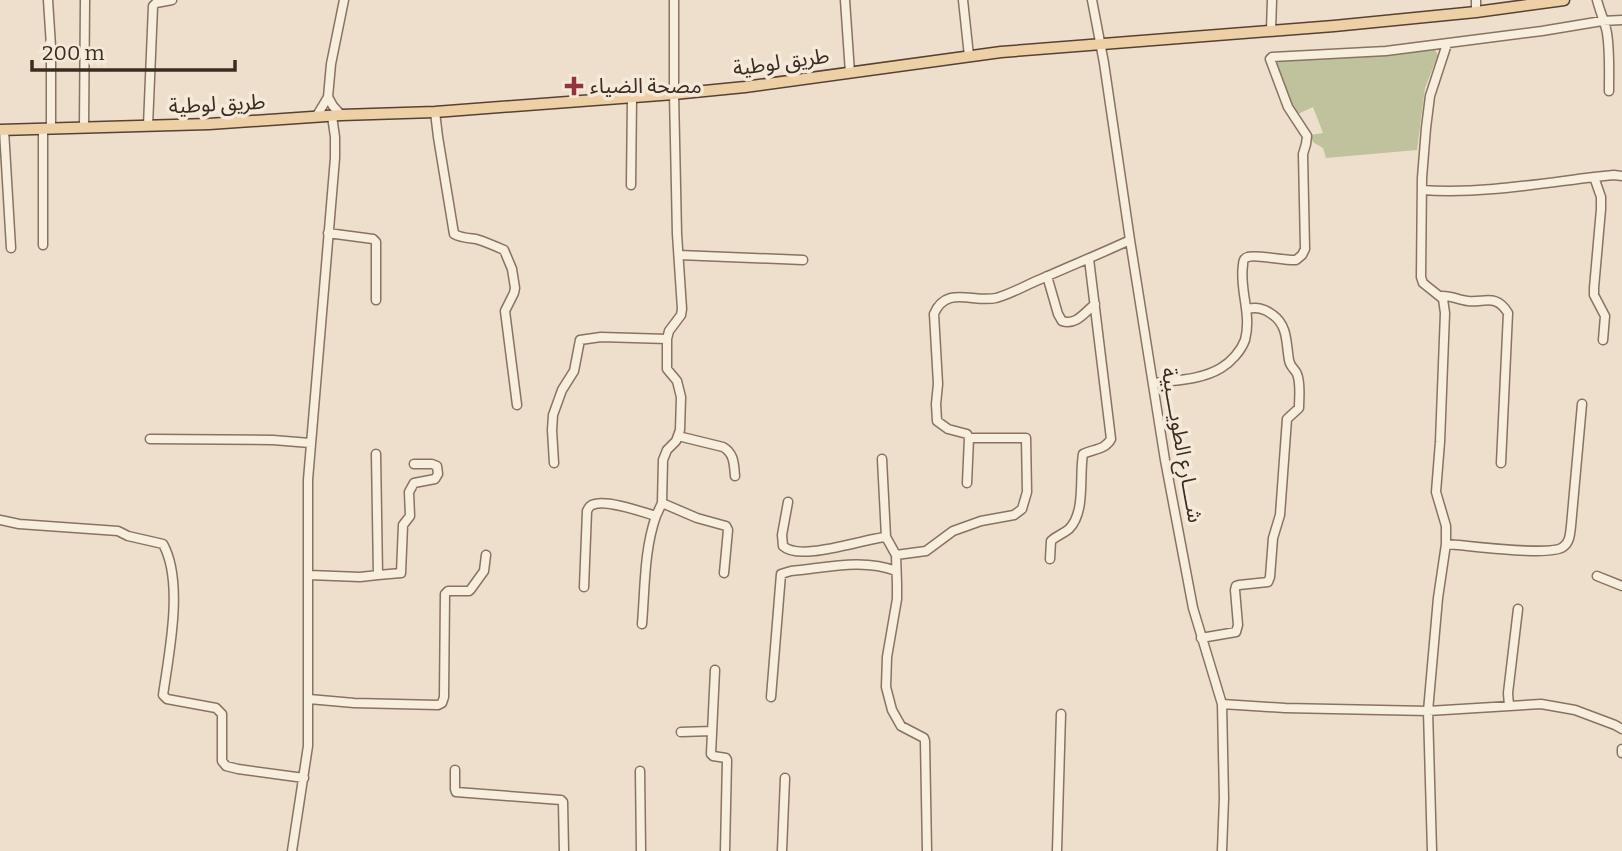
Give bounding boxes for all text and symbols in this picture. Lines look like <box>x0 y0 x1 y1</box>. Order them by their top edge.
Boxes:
scale bar <box>32 28 234 72</box>
text: 200 m <box>42 40 105 66</box>
street label: طريق لوطية <box>731 42 831 82</box>
place label: مصحة الضياء <box>590 73 702 99</box>
marker: مصحة الضياء <box>564 76 584 96</box>
street label: طريق لوطية <box>168 88 266 120</box>
street label: شــــارع الطويــــبية <box>1154 365 1208 525</box>

